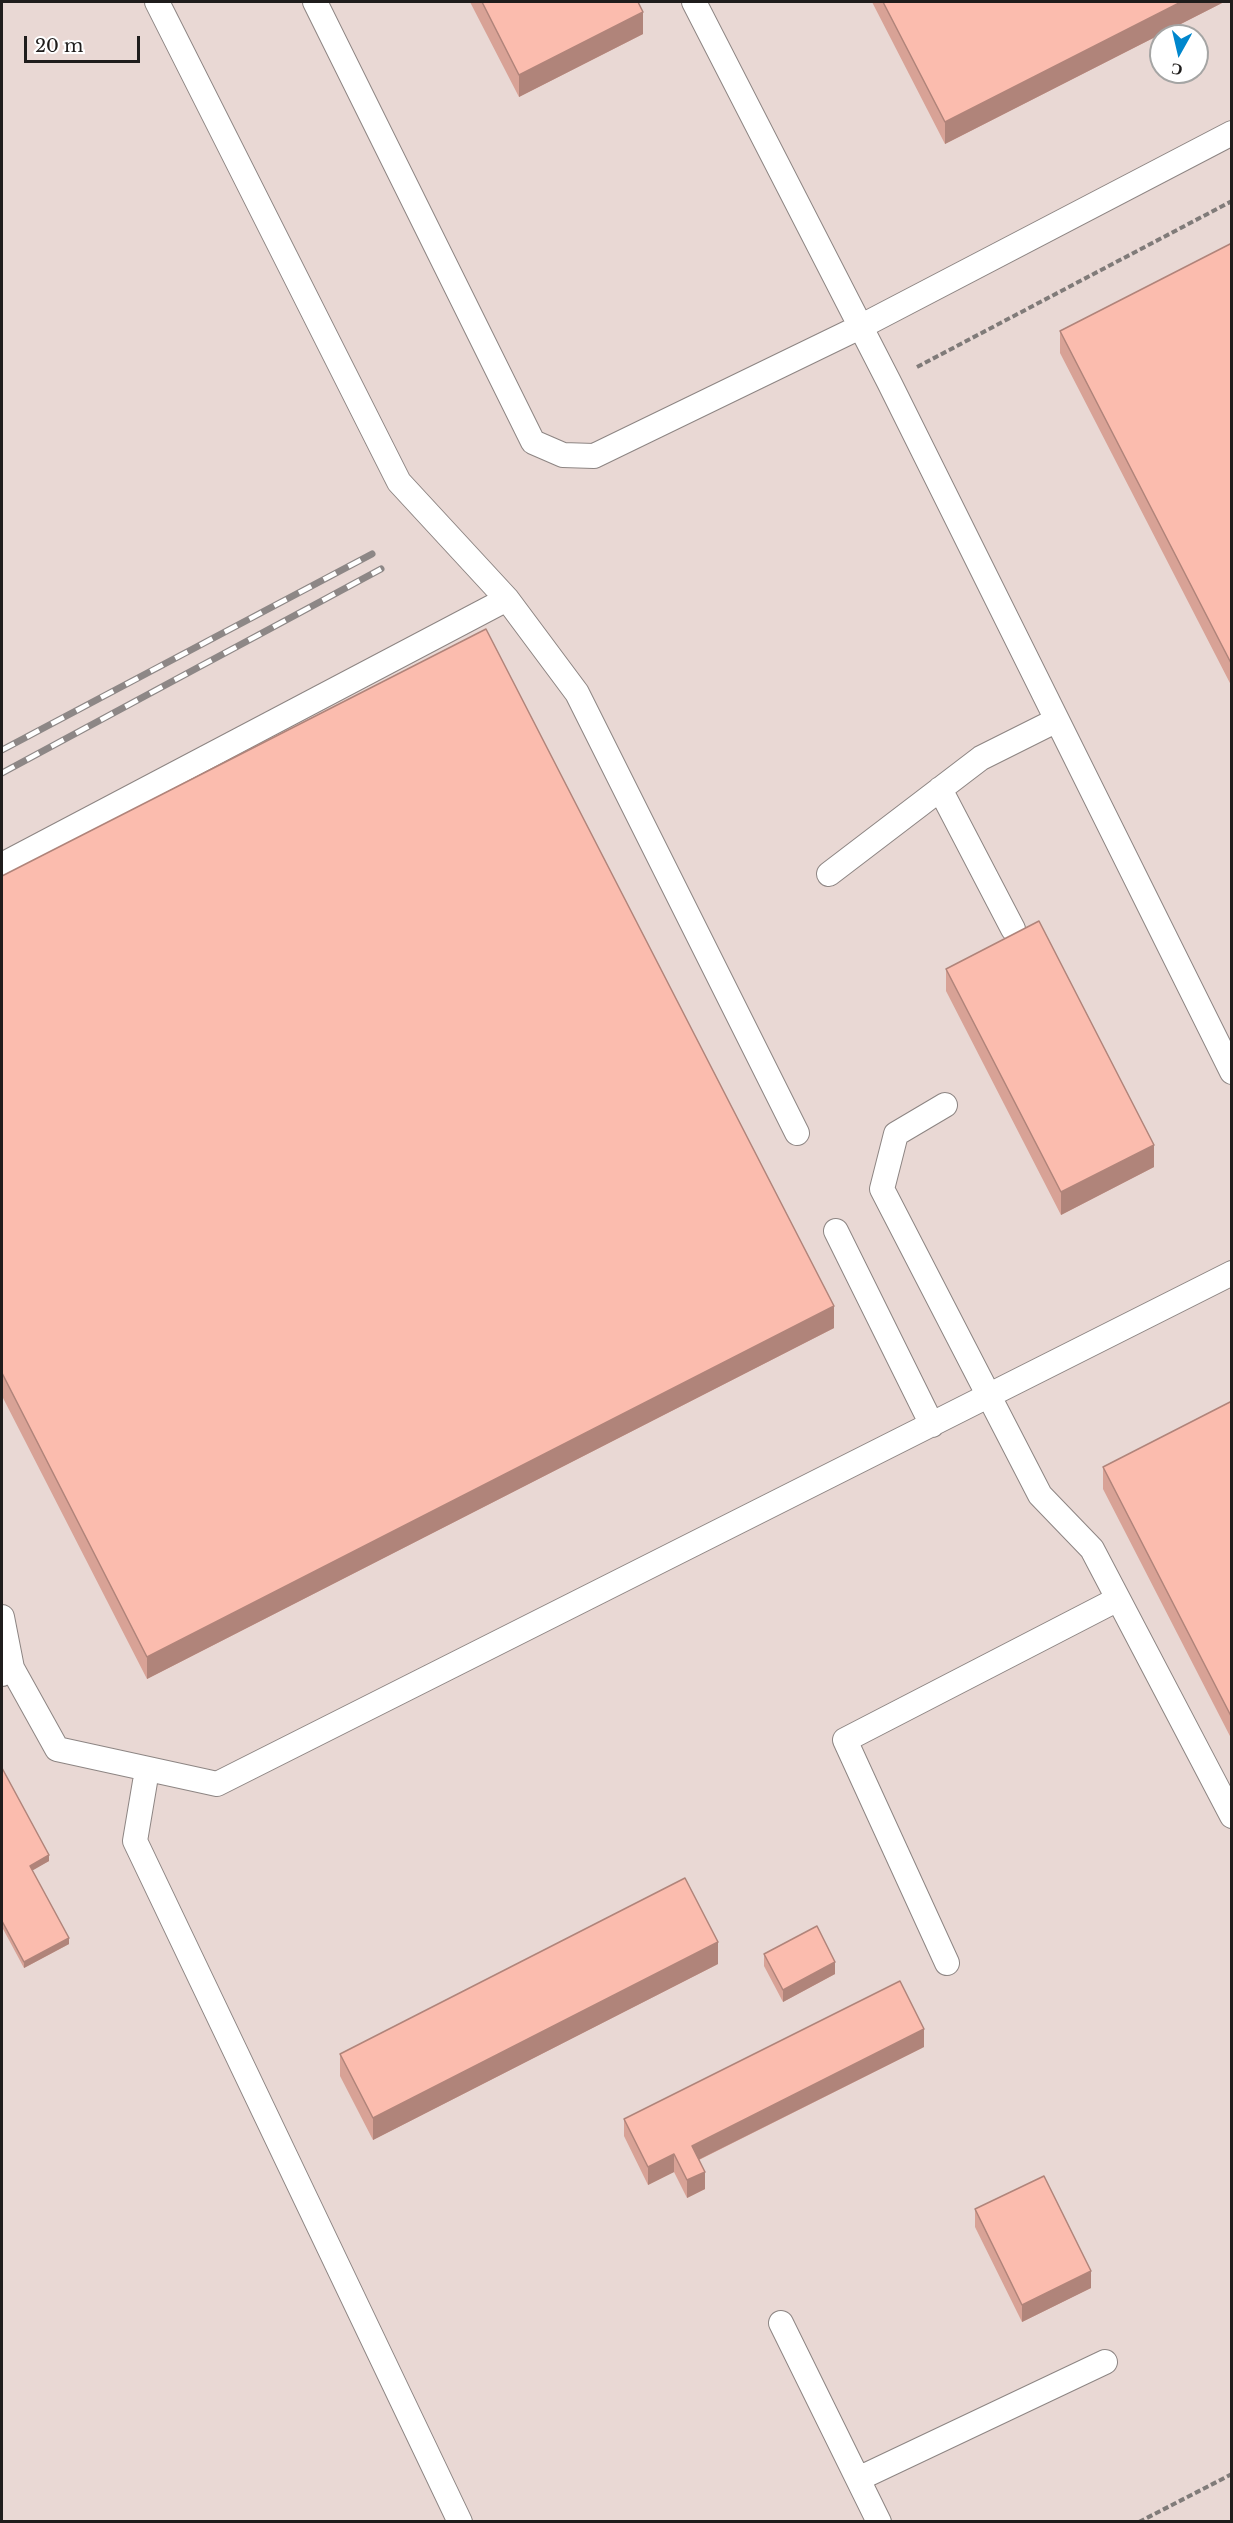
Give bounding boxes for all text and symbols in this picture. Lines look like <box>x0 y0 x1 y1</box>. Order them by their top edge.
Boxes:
scale bar <box>27 24 142 62</box>
north arrow <box>1149 24 1209 84</box>
text: 20 m <box>35 35 83 57</box>
text: С <box>1170 59 1184 81</box>

